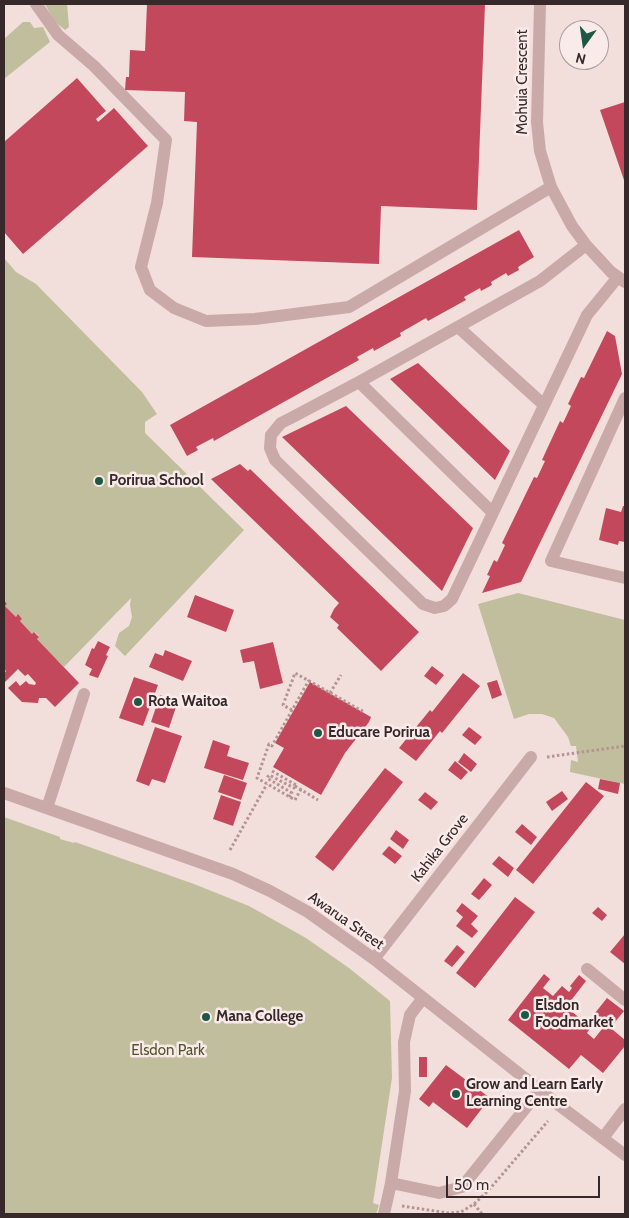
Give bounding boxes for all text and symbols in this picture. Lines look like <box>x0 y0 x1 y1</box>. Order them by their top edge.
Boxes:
north arrow <box>559 20 609 70</box>
street label: Mohuia Crescent <box>514 29 532 135</box>
text: N <box>574 49 588 69</box>
place label: Porirua School <box>109 472 204 490</box>
marker: Porirua School <box>93 475 105 487</box>
place label: Rota Waitoa <box>148 693 228 711</box>
marker: Rota Waitoa <box>132 696 144 708</box>
place label: Educare Porirua <box>328 724 430 742</box>
marker: Educare Porirua <box>312 727 324 739</box>
street label: Kahika Grove <box>408 810 472 886</box>
street label: Awarua Street <box>305 888 387 954</box>
place label: Elsdon Foodmarket <box>535 997 613 1032</box>
place label: Mana College <box>216 1008 303 1026</box>
marker: Elsdon Foodmarket <box>519 1009 531 1021</box>
marker: Mana College <box>200 1011 212 1023</box>
park label: Elsdon Park <box>131 1042 205 1060</box>
place label: Grow and Learn Early Learning Centre <box>466 1076 603 1111</box>
marker: Grow and Learn Early Learning Centre <box>450 1088 462 1100</box>
scale bar <box>449 1166 603 1198</box>
text: 50 m <box>454 1176 489 1194</box>

